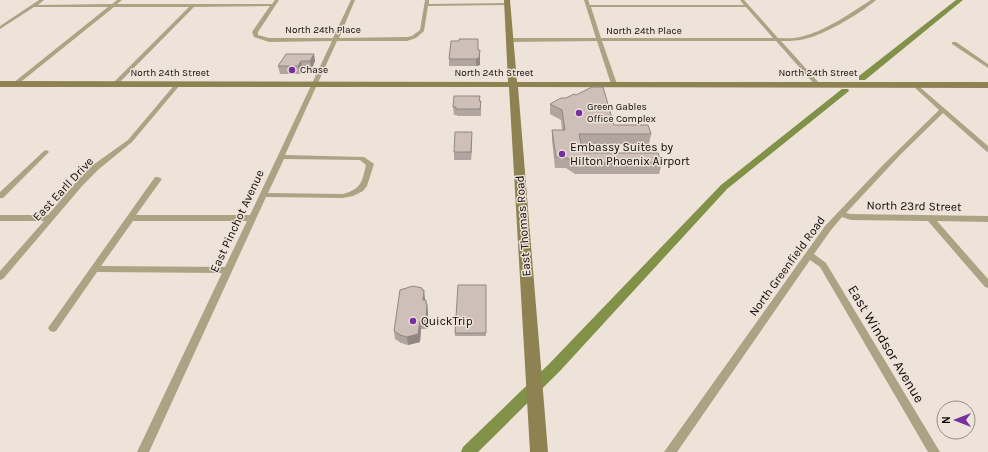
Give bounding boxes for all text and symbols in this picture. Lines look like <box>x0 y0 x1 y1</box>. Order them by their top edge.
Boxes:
street label: North 24th Place <box>285 24 361 36</box>
street label: North 24th Place <box>606 25 682 37</box>
place label: Chase <box>300 64 328 76</box>
marker: Chase <box>287 65 297 75</box>
street label: North 24th Street <box>130 67 210 79</box>
street label: North 24th Street <box>454 67 534 79</box>
street label: North 24th Street <box>778 67 858 79</box>
place label: Green Gables Office Complex <box>587 101 656 125</box>
marker: Green Gables Office Complex <box>574 108 584 118</box>
place label: Embassy Suites by Hilton Phoenix Airport <box>570 140 690 168</box>
marker: Embassy Suites by Hilton Phoenix Airport <box>557 149 567 159</box>
street label: East Earll Drive <box>30 154 96 224</box>
street label: East Pinchot Avenue <box>207 168 267 274</box>
street label: East Thomas Road <box>512 175 534 277</box>
street label: North 23rd Street <box>866 198 962 214</box>
street label: North Greenfield Road <box>746 213 828 319</box>
street label: East Windsor Avenue <box>844 282 928 406</box>
place label: QuickTrip <box>421 314 473 328</box>
marker: QuickTrip <box>408 316 418 326</box>
north arrow <box>936 400 976 440</box>
text: N <box>940 416 953 424</box>

